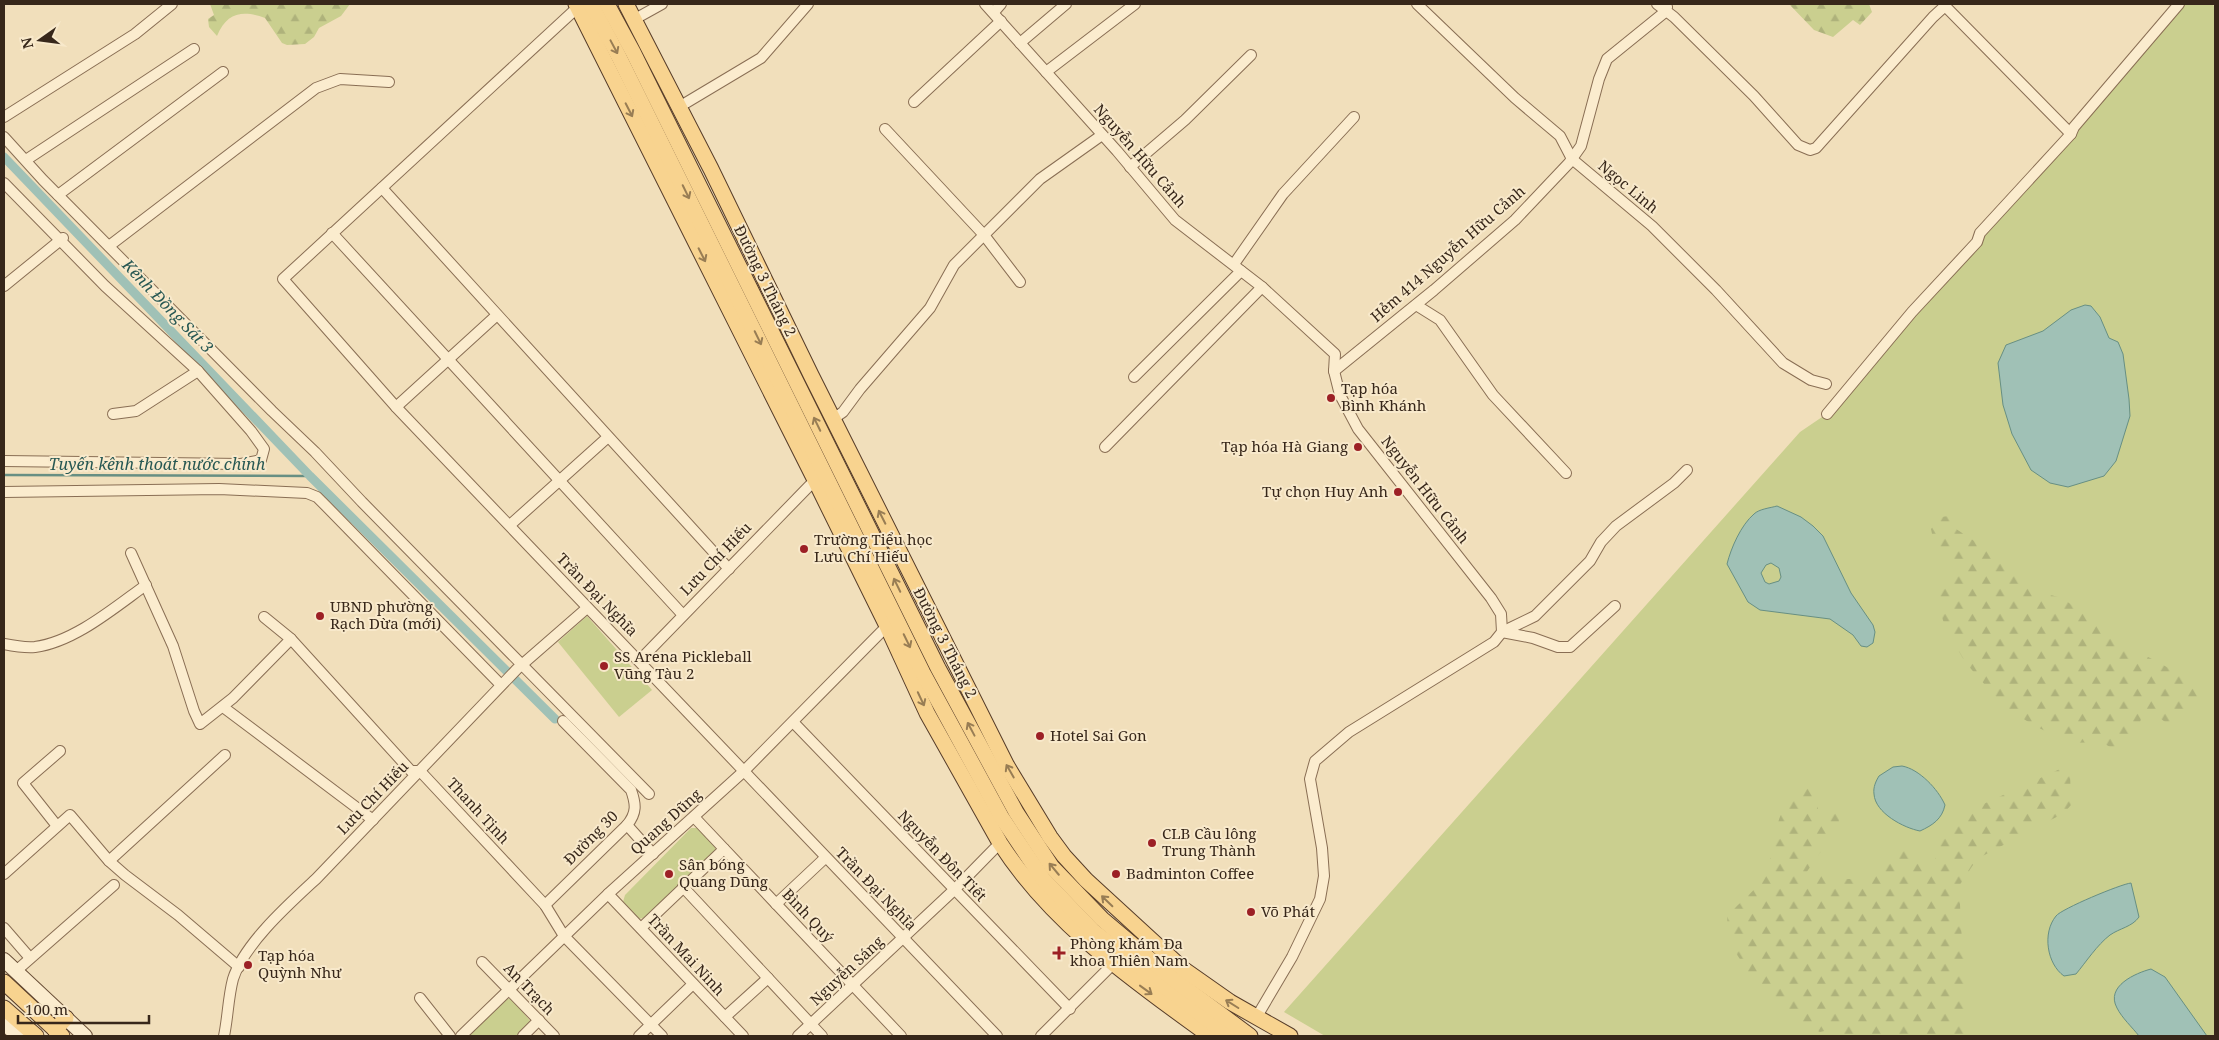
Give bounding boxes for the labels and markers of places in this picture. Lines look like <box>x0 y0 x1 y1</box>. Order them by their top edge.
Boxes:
place label: Tạp hóa Bình Khánh <box>1341 378 1427 415</box>
marker: Tạp hóa Bình Khánh <box>1325 392 1337 404</box>
place label: Tạp hóa Hà Giang <box>1221 436 1348 456</box>
marker: Tạp hóa Hà Giang <box>1352 441 1364 453</box>
place label: Tự chọn Huy Anh <box>1262 481 1388 501</box>
marker: Tự chọn Huy Anh <box>1392 486 1404 498</box>
place label: Trường Tiểu học Lưu Chí Hiếu <box>814 529 932 566</box>
marker: Trường Tiểu học Lưu Chí Hiếu <box>798 543 810 555</box>
place label: UBND phường Rạch Dừa (mới) <box>330 596 441 633</box>
marker: UBND phường Rạch Dừa (mới) <box>314 610 326 622</box>
place label: SS Arena Pickleball Vũng Tàu 2 <box>614 646 752 683</box>
marker: SS Arena Pickleball Vũng Tàu 2 <box>598 660 610 672</box>
place label: Hotel Sai Gon <box>1050 725 1147 745</box>
marker: Hotel Sai Gon <box>1034 730 1046 742</box>
place label: CLB Cầu lông Trung Thành <box>1162 823 1256 860</box>
marker: CLB Cầu lông Trung Thành <box>1146 837 1158 849</box>
place label: Sân bóng Quang Dũng <box>679 854 768 891</box>
place label: Badminton Coffee <box>1126 863 1254 883</box>
marker: Sân bóng Quang Dũng <box>663 868 675 880</box>
marker: Badminton Coffee <box>1110 868 1122 880</box>
place label: Võ Phát <box>1261 901 1315 921</box>
marker: Võ Phát <box>1245 906 1257 918</box>
place label: Phòng khám Đa khoa Thiên Nam <box>1070 933 1189 970</box>
place label: Tạp hóa Quỳnh Như <box>258 945 342 982</box>
marker: Phòng khám Đa khoa Thiên Nam <box>1052 946 1066 960</box>
marker: Tạp hóa Quỳnh Như <box>242 959 254 971</box>

